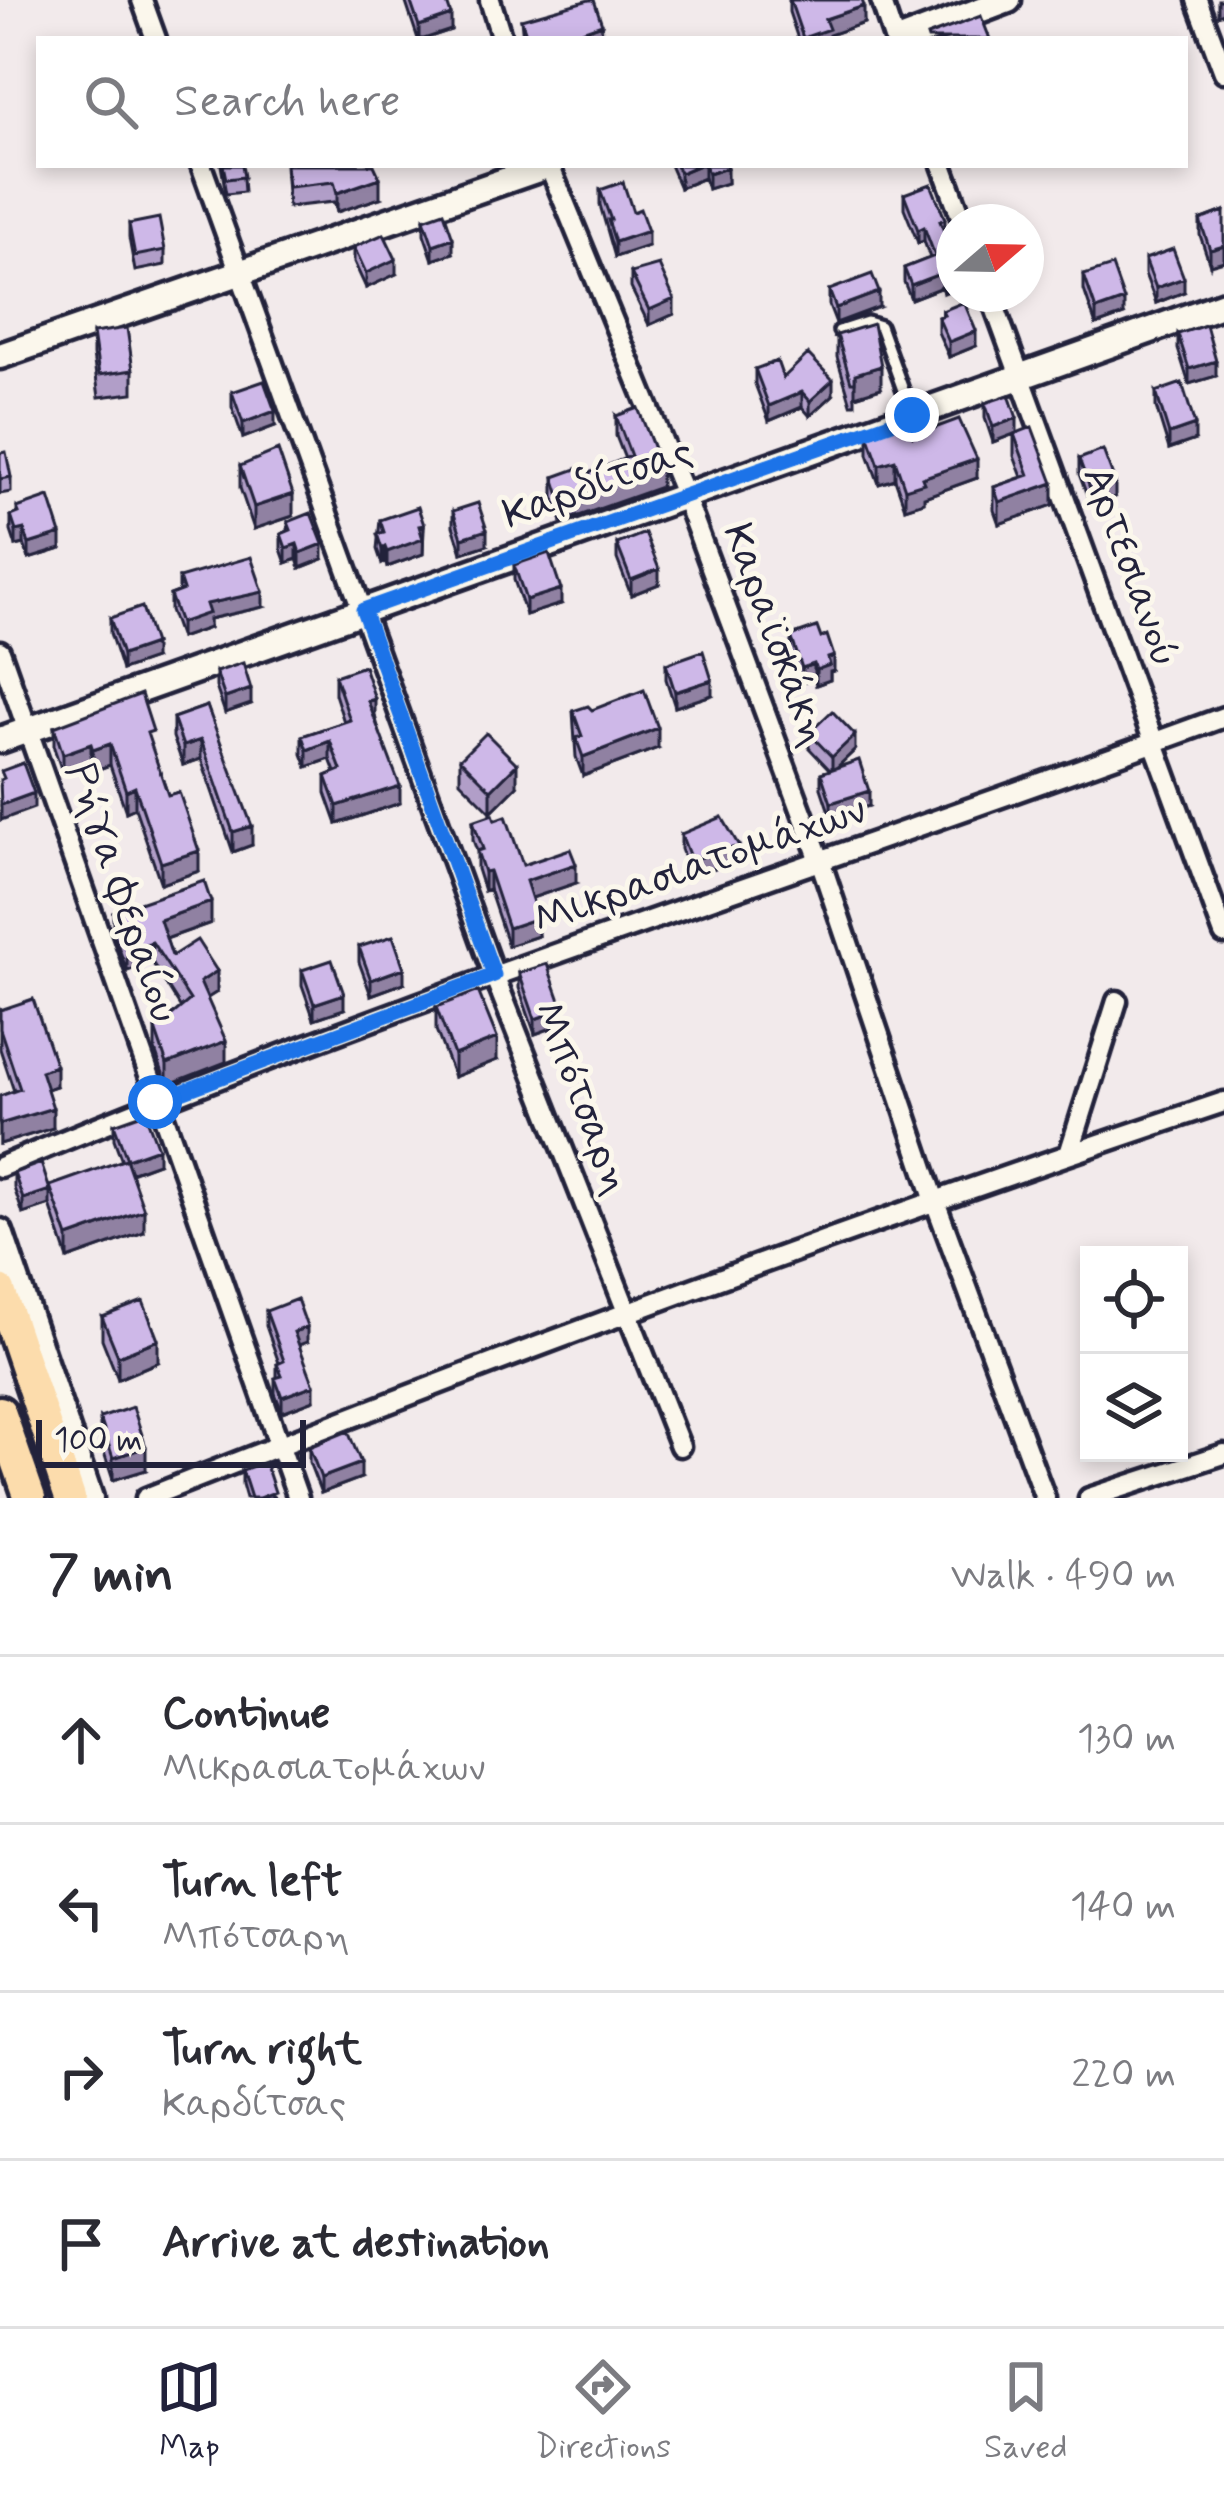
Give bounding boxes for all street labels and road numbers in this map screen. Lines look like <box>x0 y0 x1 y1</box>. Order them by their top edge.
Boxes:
street label: Καρδίτσας <box>495 424 701 544</box>
street label: Αρτεσιανού <box>1068 459 1192 675</box>
street label: Καραϊσκάκη <box>708 516 840 754</box>
street label: Ρήγα Φεραίου <box>51 756 191 1030</box>
street label: Μικρασιατομάχων <box>526 783 874 949</box>
street label: Μπότσαρη <box>519 994 643 1202</box>

